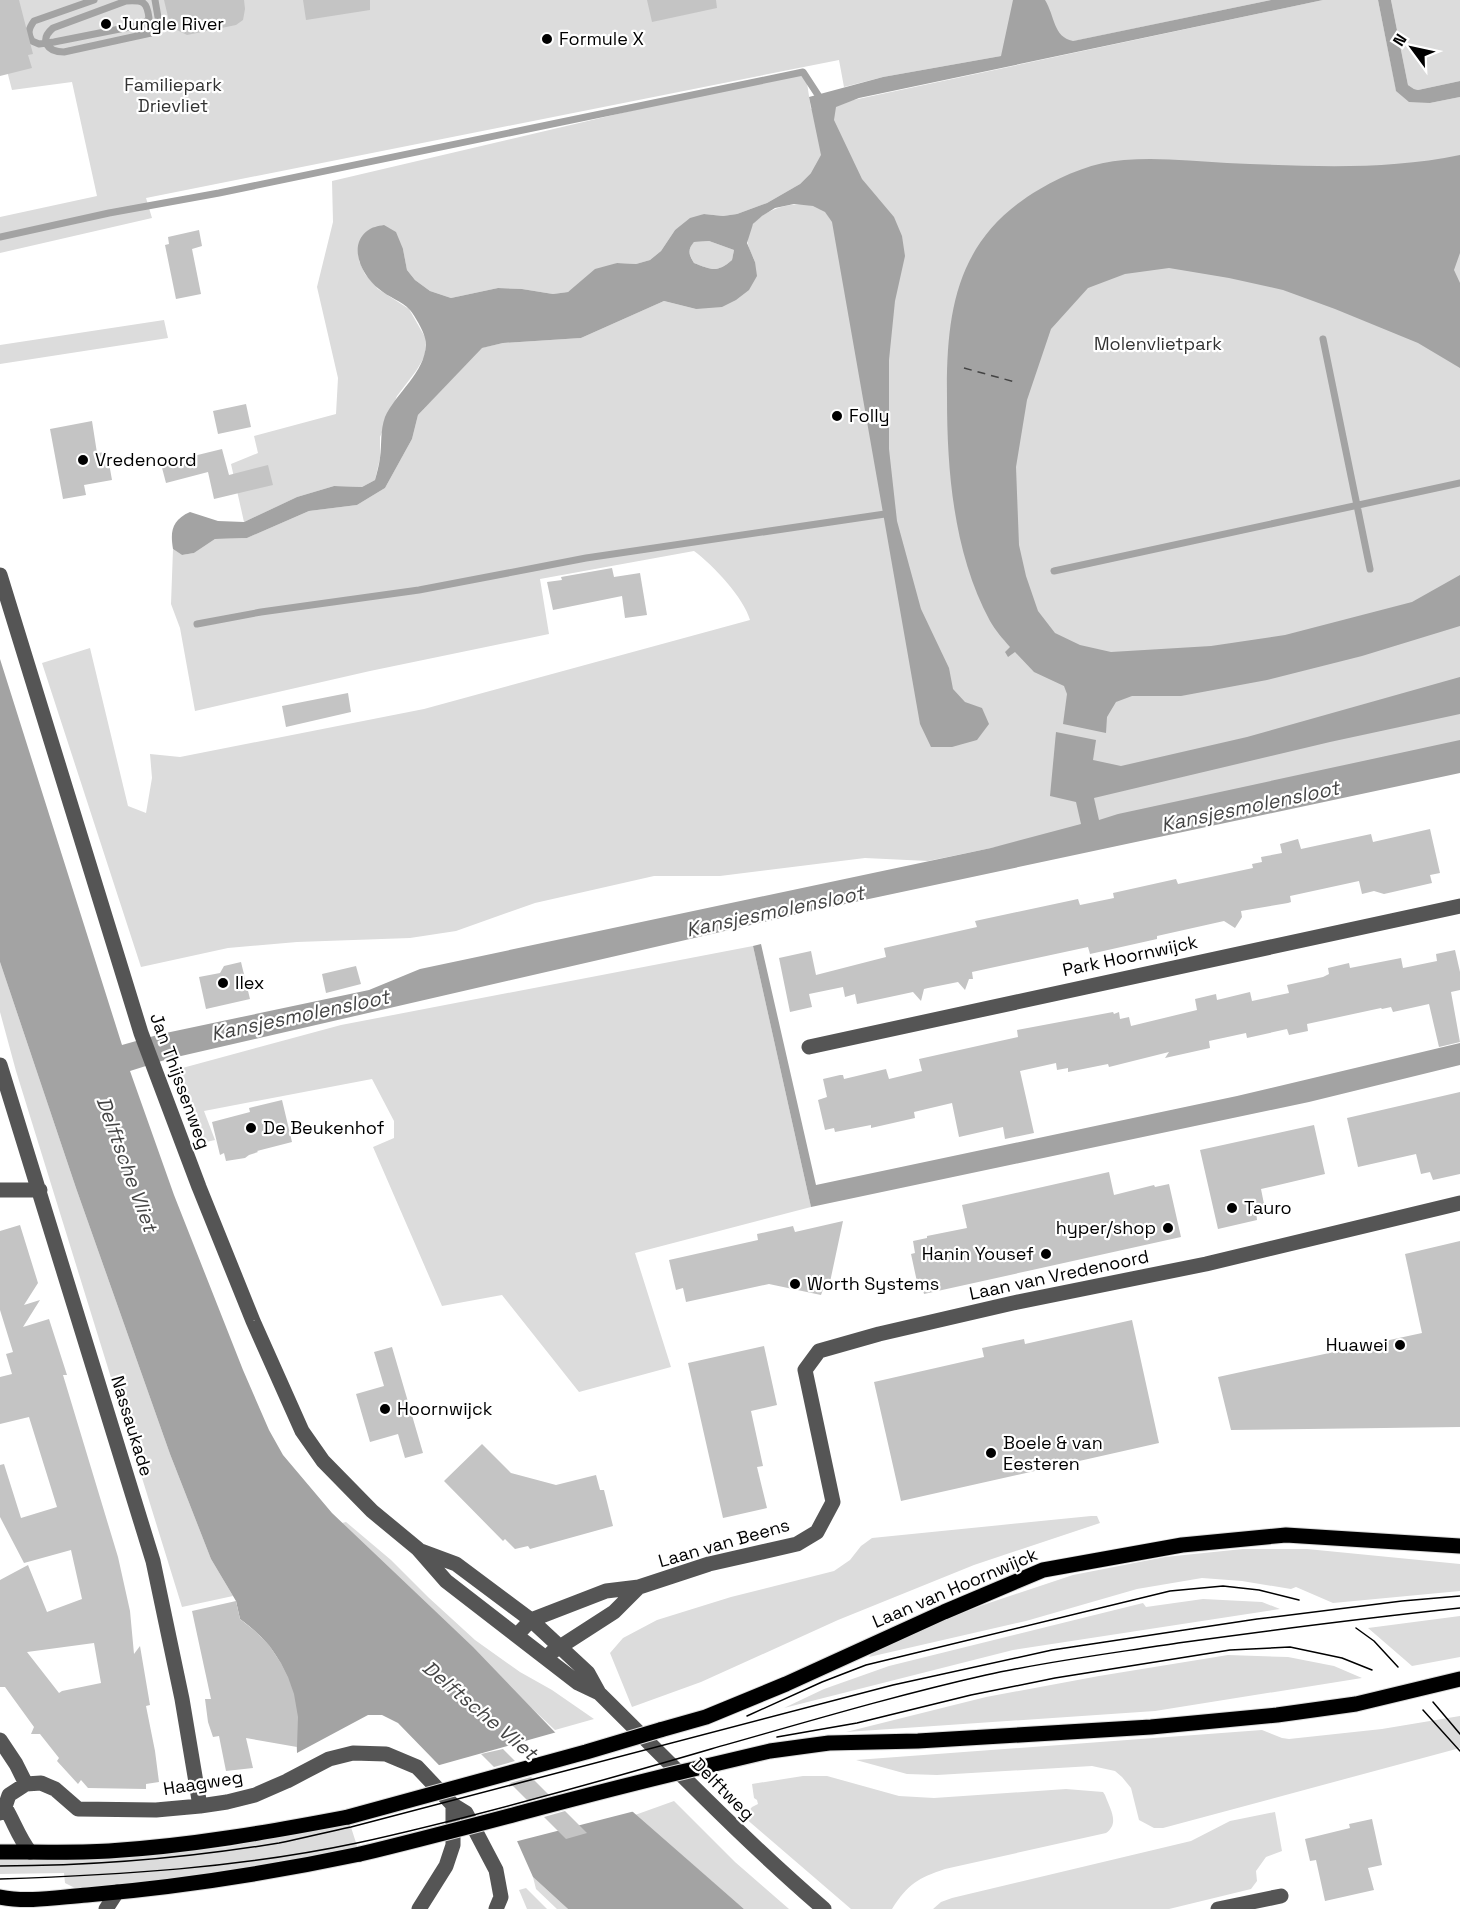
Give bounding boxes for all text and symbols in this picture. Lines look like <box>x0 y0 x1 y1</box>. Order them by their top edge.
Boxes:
place label: Jungle River <box>118 12 224 35</box>
marker: Jungle River <box>99 17 113 31</box>
north arrow <box>1382 18 1442 78</box>
place label: Formule X <box>559 27 644 50</box>
text: N <box>1388 30 1412 50</box>
marker: Formule X <box>540 32 554 46</box>
park label: Familiepark Drievliet <box>124 73 222 117</box>
park label: Molenvlietpark <box>1094 332 1222 355</box>
place label: Folly <box>849 404 890 427</box>
marker: Folly <box>830 409 844 423</box>
place label: Vredenoord <box>95 448 197 471</box>
marker: Vredenoord <box>76 453 90 467</box>
water label: Kansjesmolensloot <box>1159 774 1343 838</box>
water label: Kansjesmolensloot <box>684 879 868 943</box>
street label: Park Hoornwijck <box>1060 930 1200 981</box>
place label: Ilex <box>235 971 265 994</box>
marker: Ilex <box>216 976 230 990</box>
water label: Kansjesmolensloot <box>209 983 393 1047</box>
street label: Jan Thijssenweg <box>145 1010 216 1152</box>
water label: Delftsche Vliet <box>91 1093 164 1237</box>
place label: De Beukenhof <box>263 1116 384 1139</box>
marker: De Beukenhof <box>244 1121 258 1135</box>
place label: Tauro <box>1244 1196 1292 1219</box>
marker: Tauro <box>1225 1201 1239 1215</box>
place label: hyper/shop <box>1056 1216 1156 1239</box>
marker: hyper/shop <box>1161 1221 1175 1235</box>
place label: Hanin Yousef <box>922 1242 1034 1265</box>
street label: Laan van Vredenoord <box>967 1244 1151 1305</box>
marker: Hanin Yousef <box>1039 1247 1053 1261</box>
place label: Worth Systems <box>807 1272 939 1295</box>
marker: Worth Systems <box>788 1277 802 1291</box>
place label: Huawei <box>1326 1333 1388 1356</box>
marker: Huawei <box>1393 1338 1407 1352</box>
street label: Nassaukade <box>106 1373 159 1479</box>
place label: Hoornwijck <box>397 1397 493 1420</box>
marker: Hoornwijck <box>378 1402 392 1416</box>
place label: Boele & van Eesteren <box>1003 1431 1103 1475</box>
marker: Boele & van Eesteren <box>984 1446 998 1460</box>
street label: Laan van Beens <box>656 1513 792 1572</box>
street label: Laan van Hoornwijck <box>869 1542 1041 1633</box>
water label: Delftsche Vliet <box>417 1654 544 1767</box>
street label: Delftweg <box>687 1752 760 1825</box>
street label: Haagweg <box>161 1765 244 1800</box>

